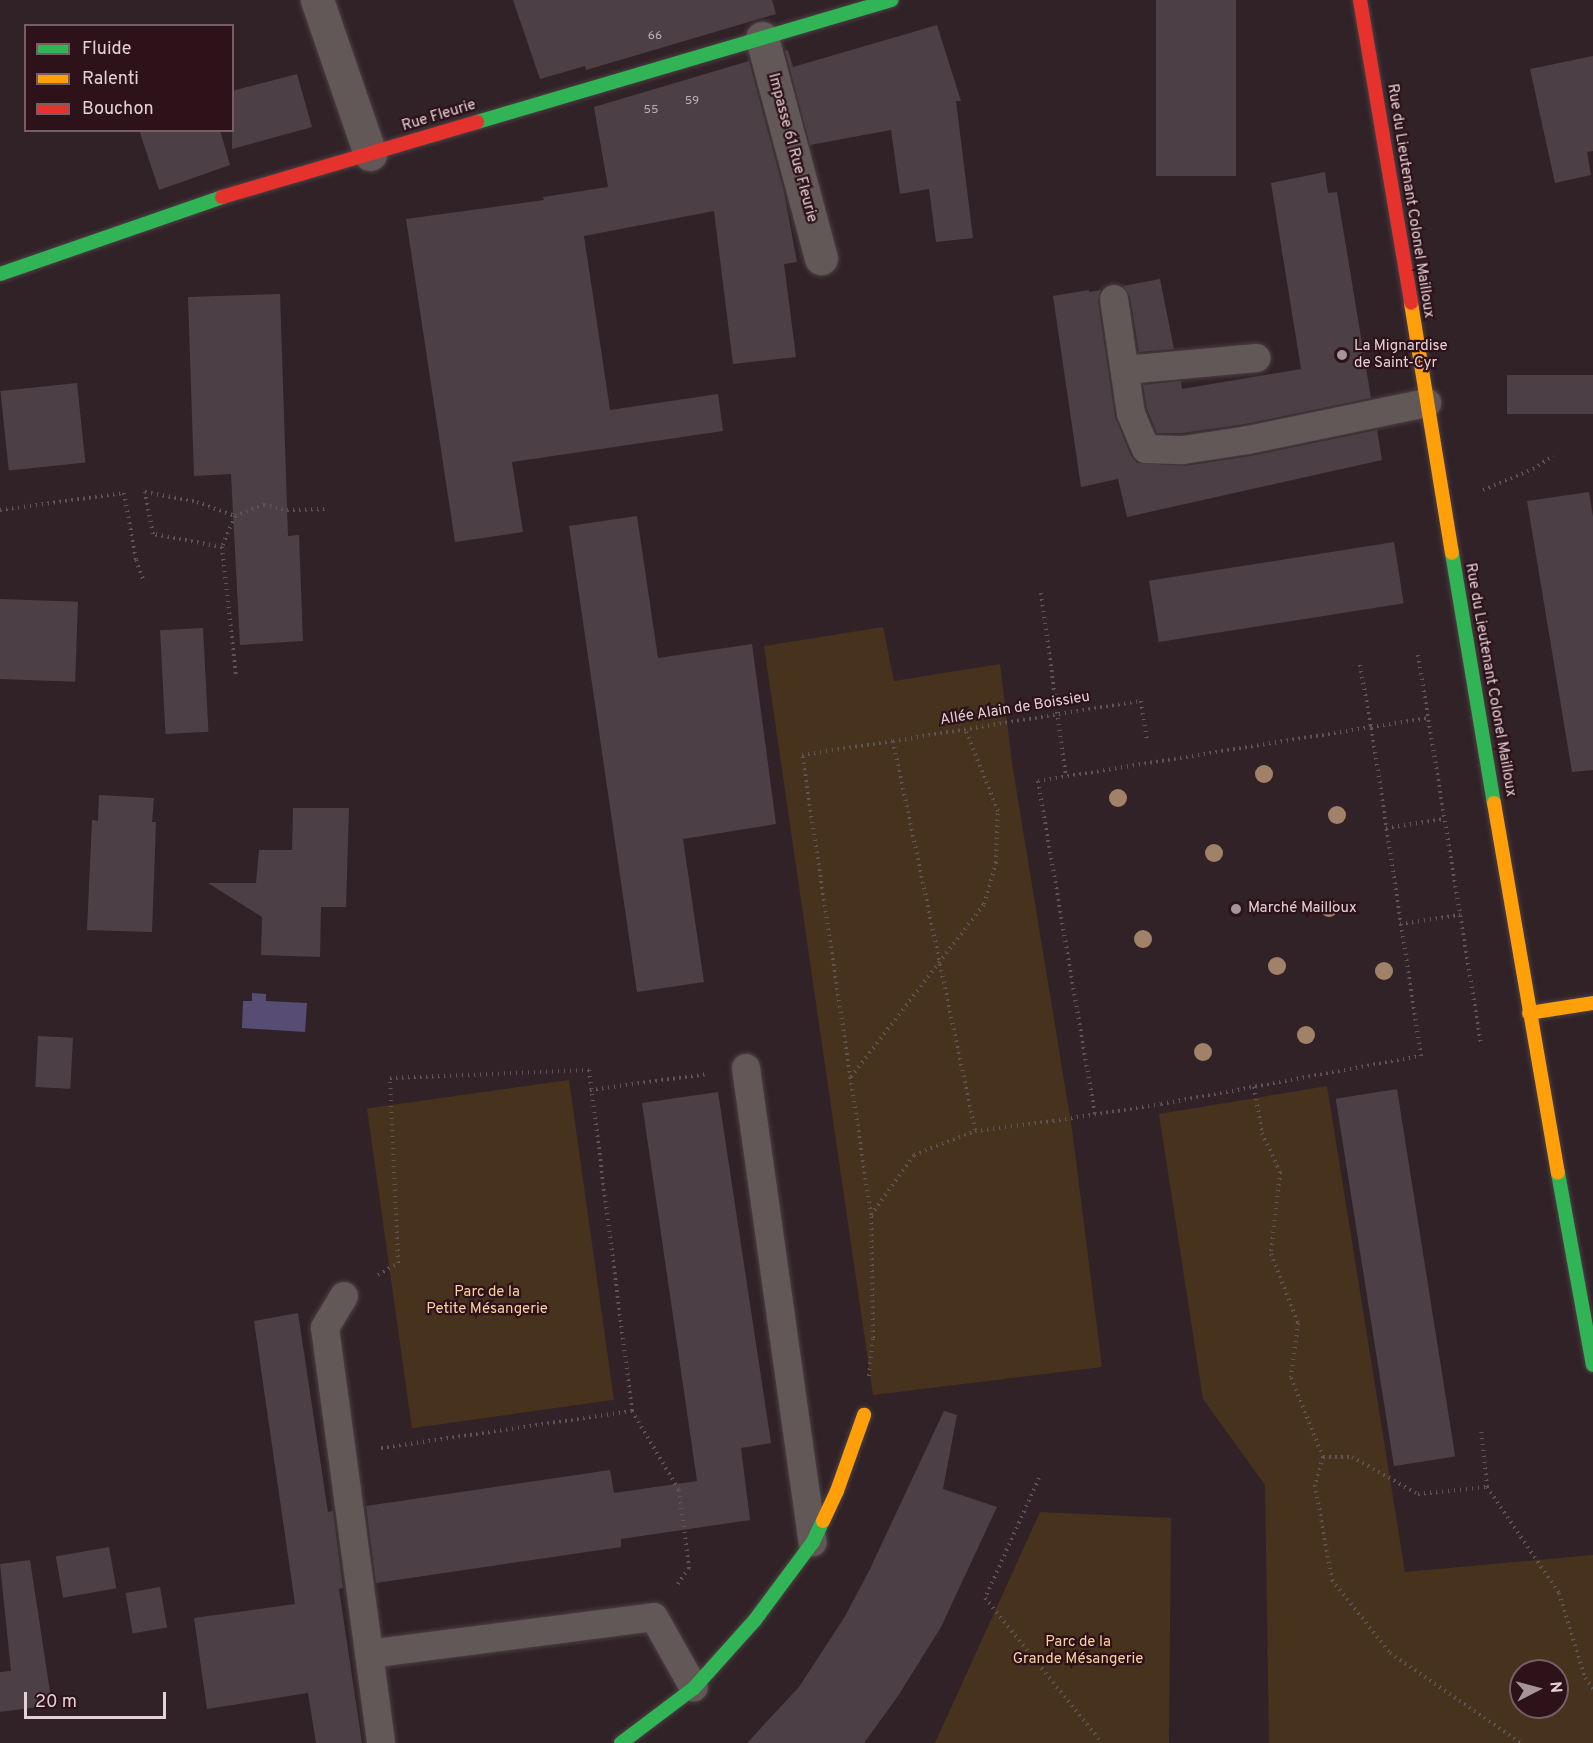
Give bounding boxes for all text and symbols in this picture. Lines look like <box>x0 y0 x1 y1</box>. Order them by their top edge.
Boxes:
legend <box>24 24 234 132</box>
house number: 66 <box>648 30 662 44</box>
text: Fluide <box>82 38 131 61</box>
text: Ralenti <box>82 68 139 91</box>
street label: Impasse 61 Rue Fleurie <box>763 71 821 225</box>
street label: Rue du Lieutenant Colonel Mailloux <box>1383 83 1437 319</box>
house number: 59 <box>685 95 699 109</box>
street label: Rue Fleurie <box>400 96 478 136</box>
text: Bouchon <box>82 98 154 121</box>
house number: 55 <box>644 104 658 118</box>
place label: La Mignardise de Saint-Cyr <box>1354 337 1447 372</box>
marker: La Mignardise de Saint-Cyr <box>1335 348 1349 362</box>
street label: Rue du Lieutenant Colonel Mailloux <box>1461 562 1519 798</box>
street label: Allée Alain de Boissieu <box>938 688 1092 730</box>
place label: Marché Mailloux <box>1248 900 1357 918</box>
marker: Marché Mailloux <box>1229 902 1243 916</box>
park label: Parc de la Petite Mésangerie <box>426 1283 548 1318</box>
park label: Parc de la Grande Mésangerie <box>1013 1633 1143 1668</box>
north arrow <box>1509 1659 1569 1719</box>
scale bar <box>27 1680 170 1718</box>
text: N <box>1544 1681 1565 1694</box>
text: 20 m <box>35 1691 77 1714</box>

